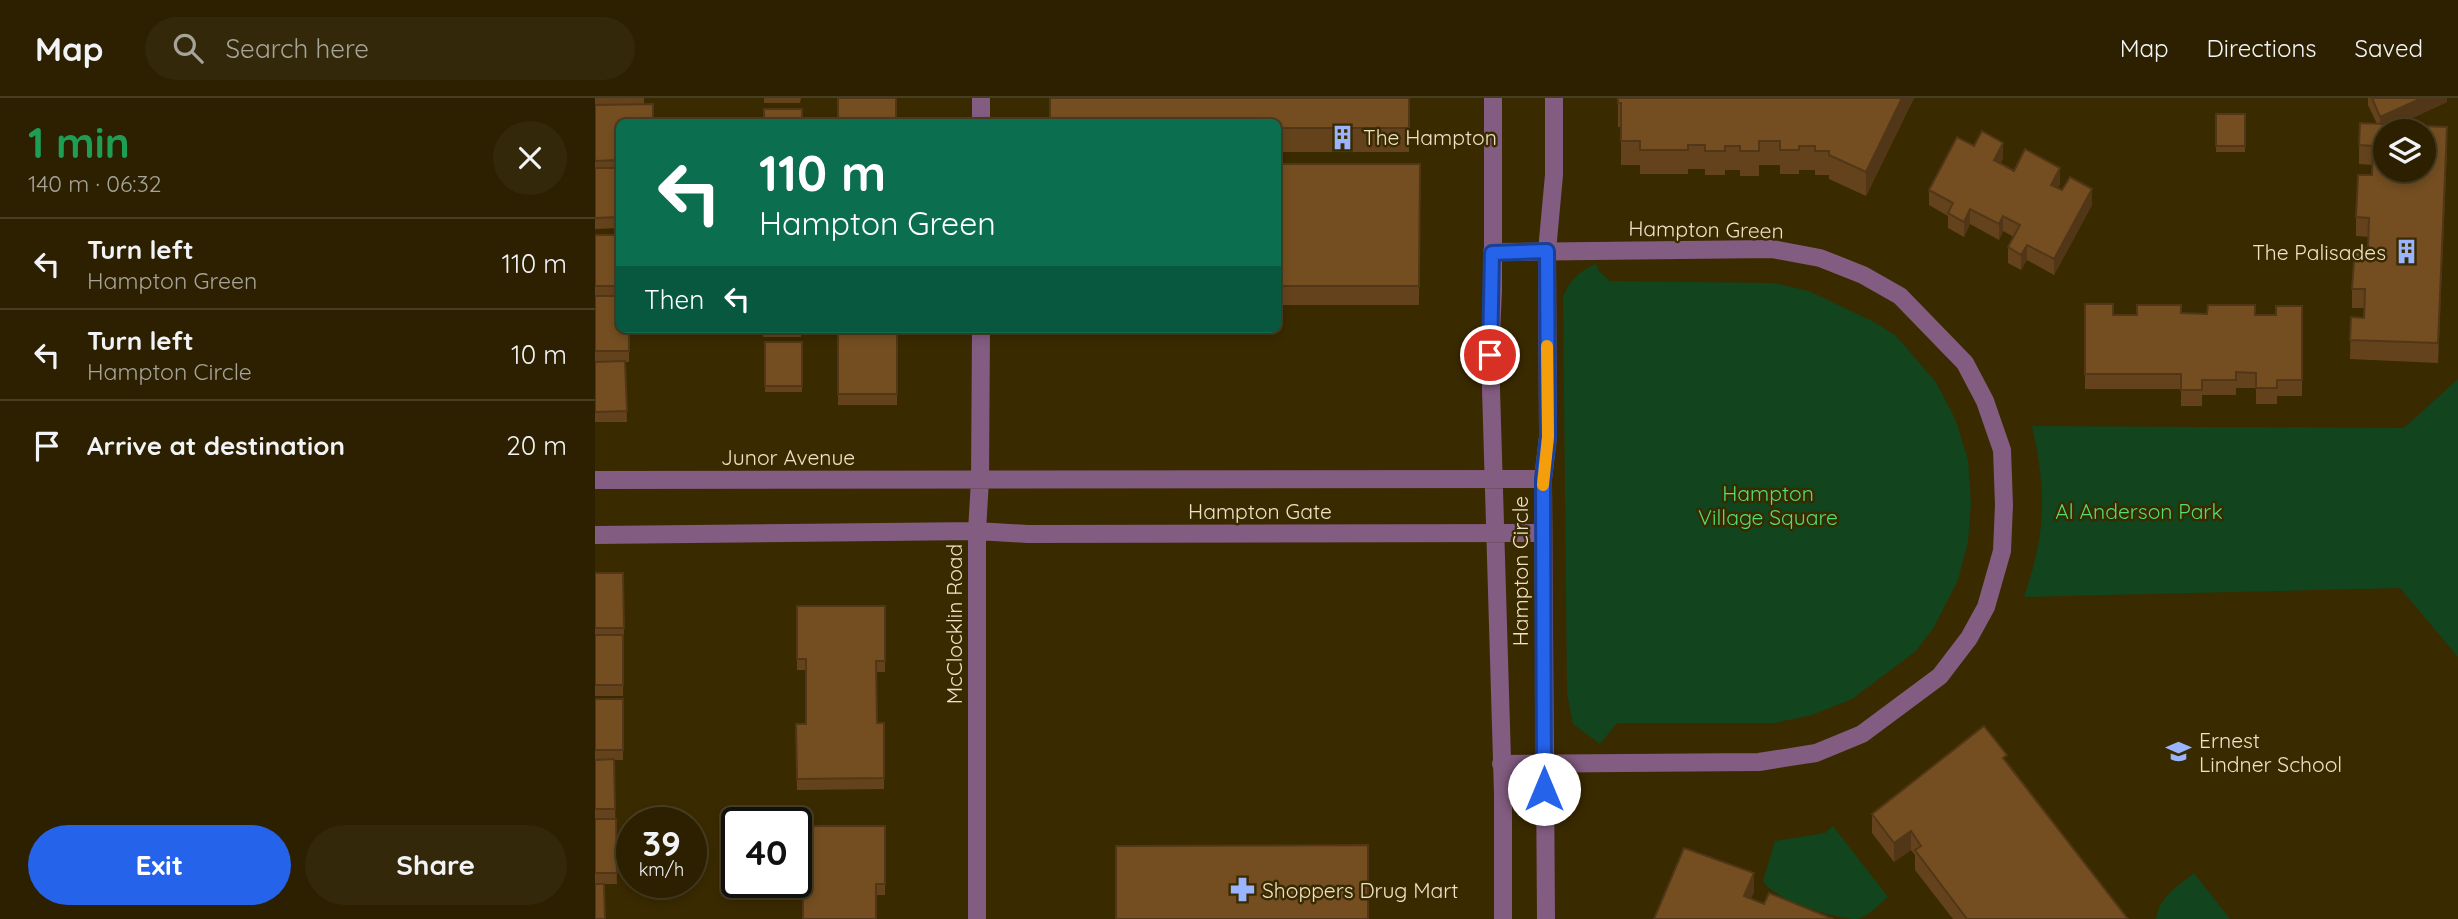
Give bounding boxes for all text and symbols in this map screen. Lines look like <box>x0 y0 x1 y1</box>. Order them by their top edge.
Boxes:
search box <box>145 17 635 80</box>
text: Map <box>35 28 103 69</box>
icon: search <box>169 29 207 67</box>
text: Search here <box>225 32 369 65</box>
text: Map <box>2120 33 2169 63</box>
text: Directions <box>2207 33 2317 63</box>
text: Saved <box>2355 33 2423 63</box>
text: 1 min <box>28 116 130 169</box>
map controls <box>2373 119 2436 182</box>
button: layers <box>2373 119 2436 182</box>
button: close <box>493 121 567 195</box>
building icon: The Hampton <box>1329 123 1357 151</box>
place label: The Hampton <box>1363 124 1497 150</box>
text: 110 m <box>759 142 886 203</box>
icon: left <box>644 147 735 238</box>
text: 140 m · 06:32 <box>28 169 161 198</box>
text: Hampton Green <box>759 203 996 243</box>
street label: Hampton Green <box>1628 215 1784 243</box>
text: Turn left <box>87 233 194 266</box>
building icon: The Palisades <box>2392 238 2420 266</box>
place label: The Palisades <box>2252 239 2386 265</box>
icon: left <box>28 245 66 283</box>
text: 110 m <box>501 247 567 280</box>
text: Hampton Green <box>87 266 257 295</box>
icon: left <box>718 280 756 318</box>
text: Then <box>644 283 704 316</box>
text: Turn left <box>87 324 194 357</box>
pin <box>1460 325 1520 385</box>
icon: left <box>28 336 66 374</box>
icon: arrive <box>1471 336 1509 374</box>
text: 10 m <box>511 338 567 371</box>
text: Hampton Circle <box>87 357 252 386</box>
icon: arrive <box>28 427 66 465</box>
text: Arrive at destination <box>87 429 345 462</box>
text: 20 m <box>506 429 567 462</box>
street label: Junor Avenue <box>721 444 855 470</box>
park label: Hampton Village Square <box>1698 480 1838 530</box>
street label: Hampton Circle <box>1507 496 1533 646</box>
street label: Hampton Gate <box>1188 498 1332 524</box>
park label: Al Anderson Park <box>2055 498 2223 524</box>
street label: McClocklin Road <box>941 544 967 704</box>
place label: Ernest Lindner School <box>2199 727 2342 777</box>
school or university icon: Ernest Lindner School <box>2165 738 2193 766</box>
position arrow <box>1507 752 1581 826</box>
speed limit sign: 40 <box>721 807 812 898</box>
text: 39 <box>642 821 681 865</box>
button: Exit <box>28 825 291 905</box>
button: Share <box>305 825 567 905</box>
text: km/h <box>639 858 684 881</box>
pharmacy icon: Shoppers Drug Mart <box>1228 876 1256 904</box>
place label: Shoppers Drug Mart <box>1262 877 1458 903</box>

